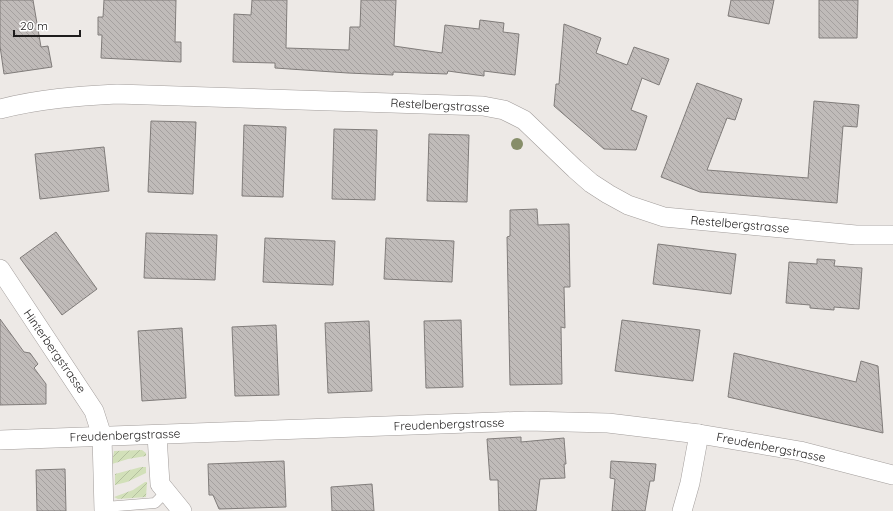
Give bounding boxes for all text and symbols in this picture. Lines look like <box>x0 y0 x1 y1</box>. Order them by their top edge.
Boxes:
scale bar <box>14 12 80 38</box>
text: 20 m <box>20 18 48 33</box>
street label: Restelbergstrasse <box>390 95 490 115</box>
street label: Restelbergstrasse <box>690 212 790 236</box>
street label: Hinterbergstrasse <box>20 306 90 396</box>
street label: Freudenbergstrasse <box>393 415 505 433</box>
street label: Freudenbergstrasse <box>69 426 181 444</box>
street label: Freudenbergstrasse <box>715 429 827 465</box>

